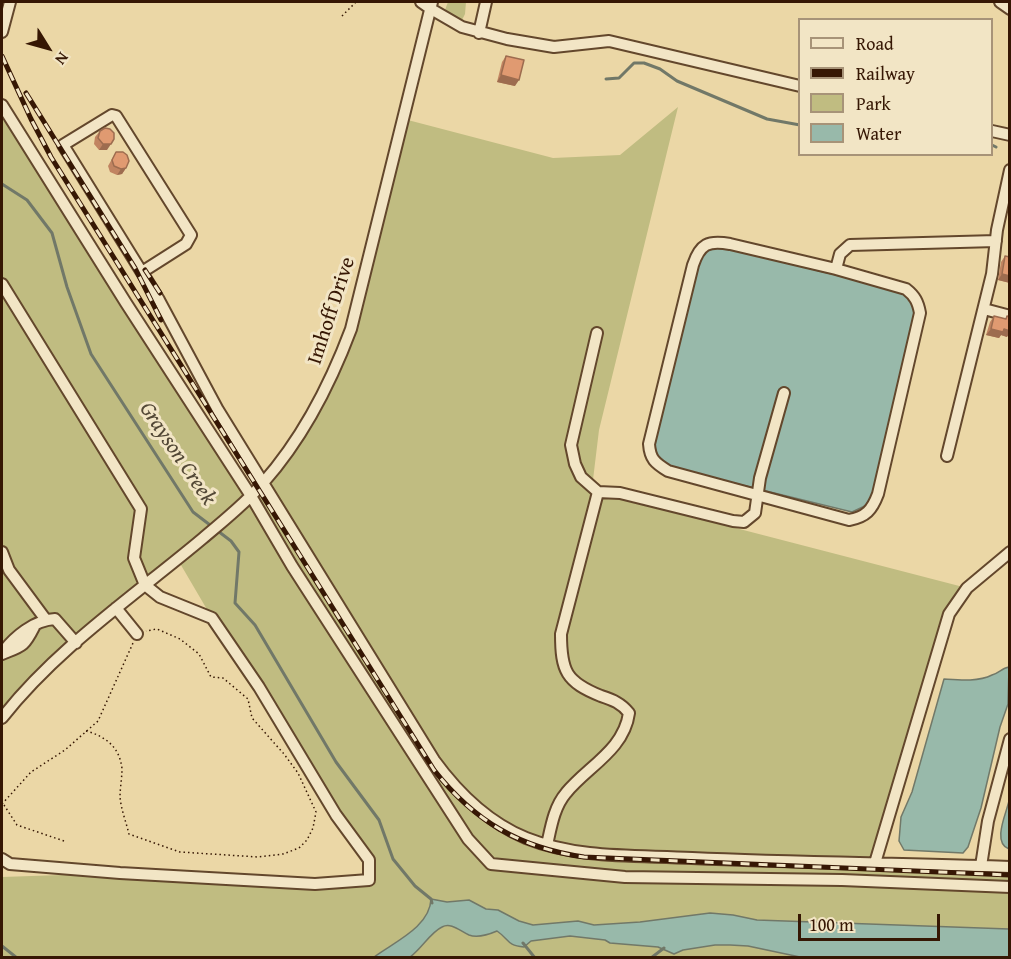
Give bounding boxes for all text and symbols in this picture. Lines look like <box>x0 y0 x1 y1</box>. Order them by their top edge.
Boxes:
north arrow <box>18 18 78 78</box>
legend <box>798 18 993 156</box>
text: Road <box>856 30 894 57</box>
text: N <box>50 47 75 70</box>
text: Railway <box>856 60 915 87</box>
text: Park <box>856 90 891 117</box>
text: Water <box>856 120 901 147</box>
street label: Imhoff Drive <box>303 254 361 368</box>
water label: Grayson Creek <box>133 397 221 511</box>
scale bar <box>801 902 944 940</box>
text: 100 m <box>809 911 854 938</box>

